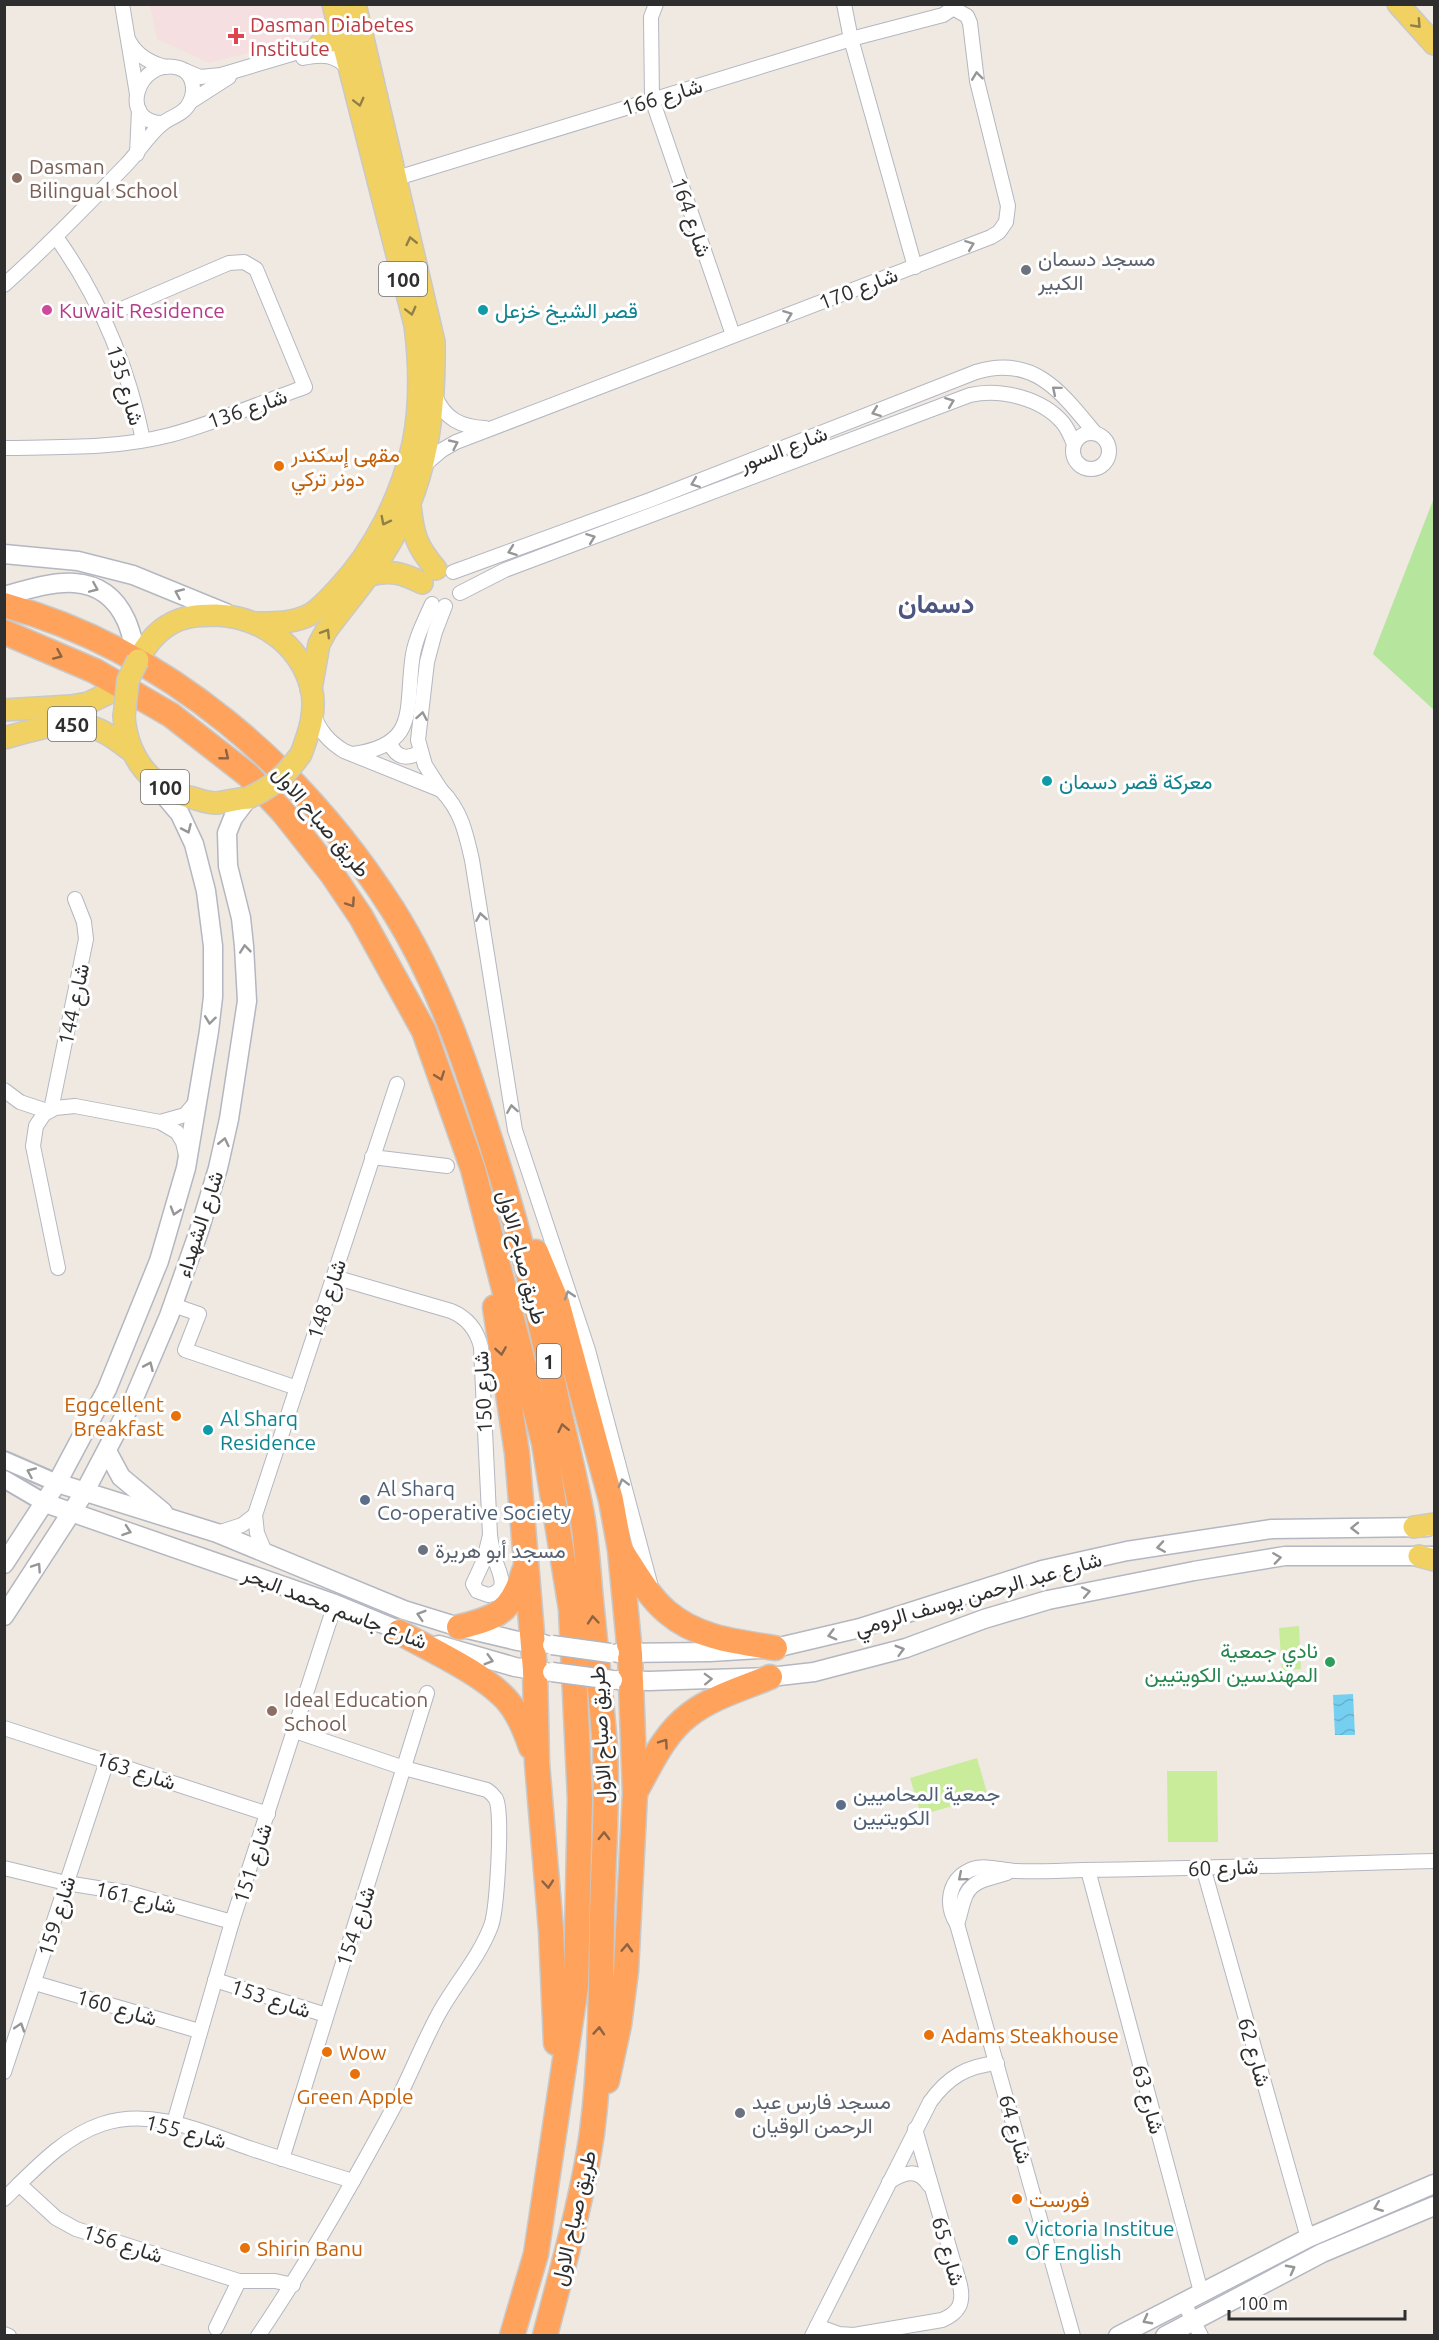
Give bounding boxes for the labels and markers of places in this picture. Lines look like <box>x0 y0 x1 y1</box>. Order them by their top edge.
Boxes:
place label: Dasman Diabetes Institute <box>250 12 414 60</box>
marker: Dasman Diabetes Institute <box>227 27 245 45</box>
place label: Dasman Bilingual School <box>29 154 178 202</box>
marker: Dasman Bilingual School <box>10 171 24 185</box>
place label: مسجد دسمان الكبير <box>1037 246 1156 296</box>
marker: مسجد دسمان الكبير <box>1019 263 1033 277</box>
place label: Kuwait Residence <box>59 298 225 322</box>
place label: قصر الشيخ خزعل <box>495 298 638 325</box>
marker: Kuwait Residence <box>40 303 54 317</box>
marker: قصر الشيخ خزعل <box>476 303 490 317</box>
place label: مقهى إسكندر دونر تركي <box>290 442 400 496</box>
marker: مقهى إسكندر دونر تركي <box>272 459 286 473</box>
place label: معركة قصر دسمان <box>1059 769 1212 795</box>
marker: معركة قصر دسمان <box>1040 774 1054 788</box>
place label: Eggcellent Breakfast <box>64 1392 164 1440</box>
place label: Al Sharq Residence <box>220 1406 316 1454</box>
marker: Eggcellent Breakfast <box>169 1409 183 1423</box>
marker: Al Sharq Residence <box>201 1423 215 1437</box>
place label: Al Sharq Co-operative Society <box>377 1476 571 1524</box>
marker: Al Sharq Co-operative Society <box>358 1493 372 1507</box>
place label: مسجد أبو هريرة <box>435 1538 566 1564</box>
marker: مسجد أبو هريرة <box>416 1543 430 1557</box>
place label: نادي جمعية المهندسين الكويتيين <box>1145 1638 1318 1688</box>
marker: نادي جمعية المهندسين الكويتيين <box>1323 1655 1337 1669</box>
place label: Ideal Education School <box>284 1687 428 1735</box>
marker: Ideal Education School <box>265 1704 279 1718</box>
place label: جمعية المحاميين الكويتيين <box>853 1781 1000 1831</box>
marker: جمعية المحاميين الكويتيين <box>834 1798 848 1812</box>
place label: Adams Steakhouse <box>941 2023 1119 2047</box>
marker: Adams Steakhouse <box>922 2028 936 2042</box>
place label: Wow <box>339 2040 387 2064</box>
marker: Wow <box>320 2045 334 2059</box>
marker: Green Apple <box>348 2067 362 2081</box>
place label: Green Apple <box>296 2084 414 2108</box>
place label: مسجد فارس عبد الرحمن الوقيان <box>752 2089 891 2139</box>
marker: مسجد فارس عبد الرحمن الوقيان <box>733 2106 747 2120</box>
place label: فورست <box>1029 2187 1090 2213</box>
marker: فورست <box>1010 2192 1024 2206</box>
place label: Victoria Institue Of English <box>1025 2216 1175 2264</box>
marker: Victoria Institue Of English <box>1006 2233 1020 2247</box>
place label: Shirin Banu <box>257 2236 363 2260</box>
marker: Shirin Banu <box>238 2241 252 2255</box>

